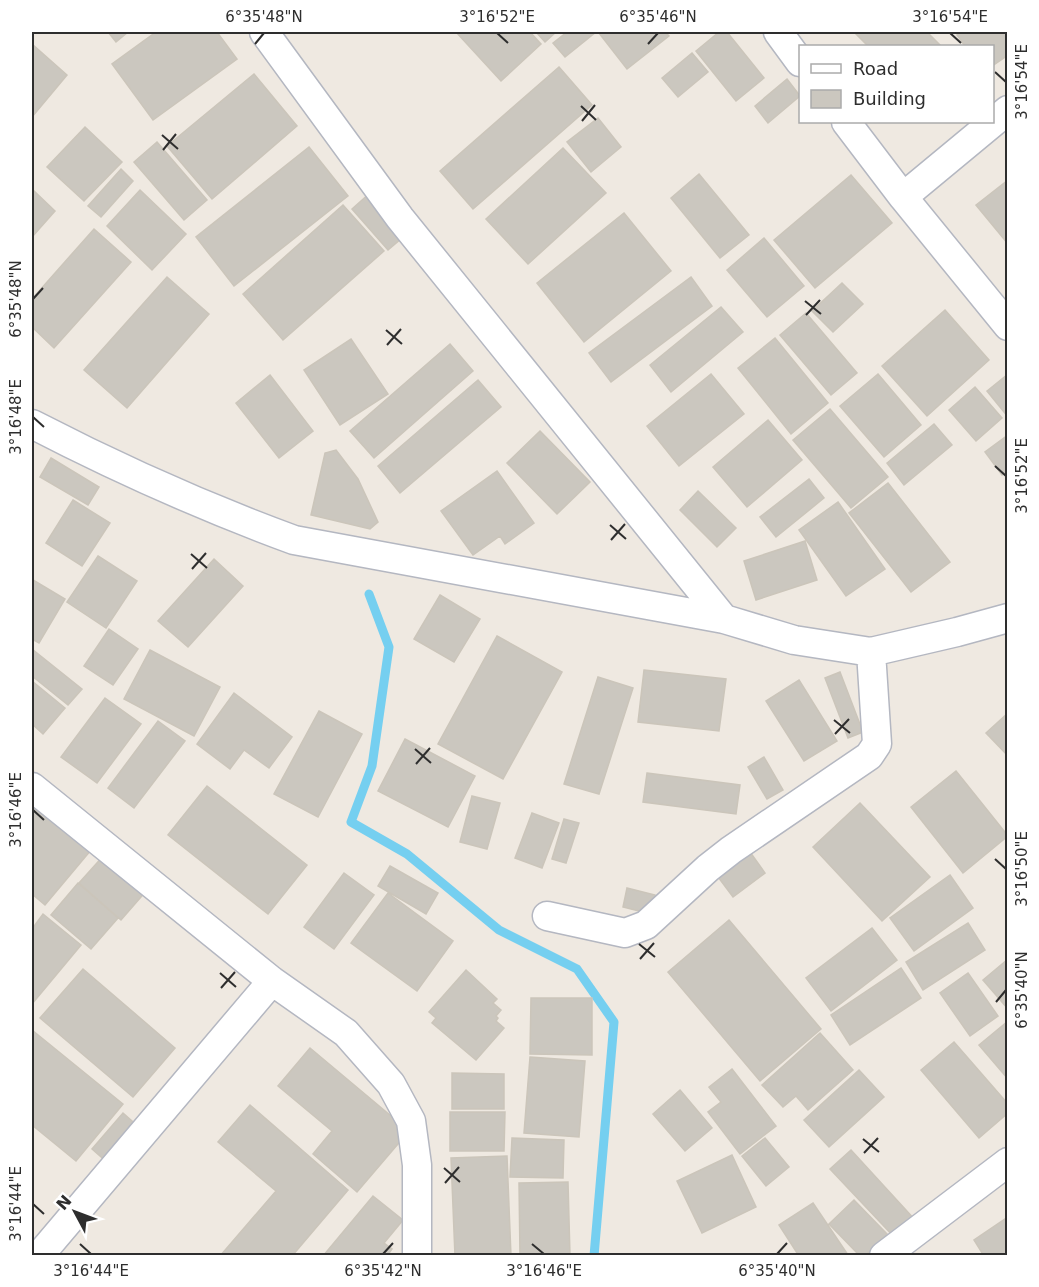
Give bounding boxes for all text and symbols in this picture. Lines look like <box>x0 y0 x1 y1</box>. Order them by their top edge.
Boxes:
text: 6°35'48"N <box>225 8 303 26</box>
text: 3°16'52"E <box>459 8 535 26</box>
text: 6°35'46"N <box>619 8 697 26</box>
text: 3°16'54"E <box>912 8 988 26</box>
text: 3°16'54"E <box>1013 44 1031 120</box>
legend <box>799 45 994 123</box>
text: Road <box>853 58 898 79</box>
text: Building <box>853 88 926 109</box>
text: 6°35'48"N <box>7 260 25 338</box>
text: 3°16'48"E <box>7 379 25 455</box>
text: 3°16'52"E <box>1013 438 1031 514</box>
text: 3°16'46"E <box>7 772 25 848</box>
text: 3°16'50"E <box>1013 831 1031 907</box>
text: 6°35'40"N <box>1013 951 1031 1029</box>
text: 3°16'44"E <box>7 1166 25 1242</box>
north arrow <box>45 1182 105 1242</box>
text: N <box>52 1191 76 1214</box>
text: 3°16'44"E <box>53 1262 129 1280</box>
text: 6°35'42"N <box>344 1262 422 1280</box>
text: 3°16'46"E <box>506 1262 582 1280</box>
text: 6°35'40"N <box>738 1262 816 1280</box>

